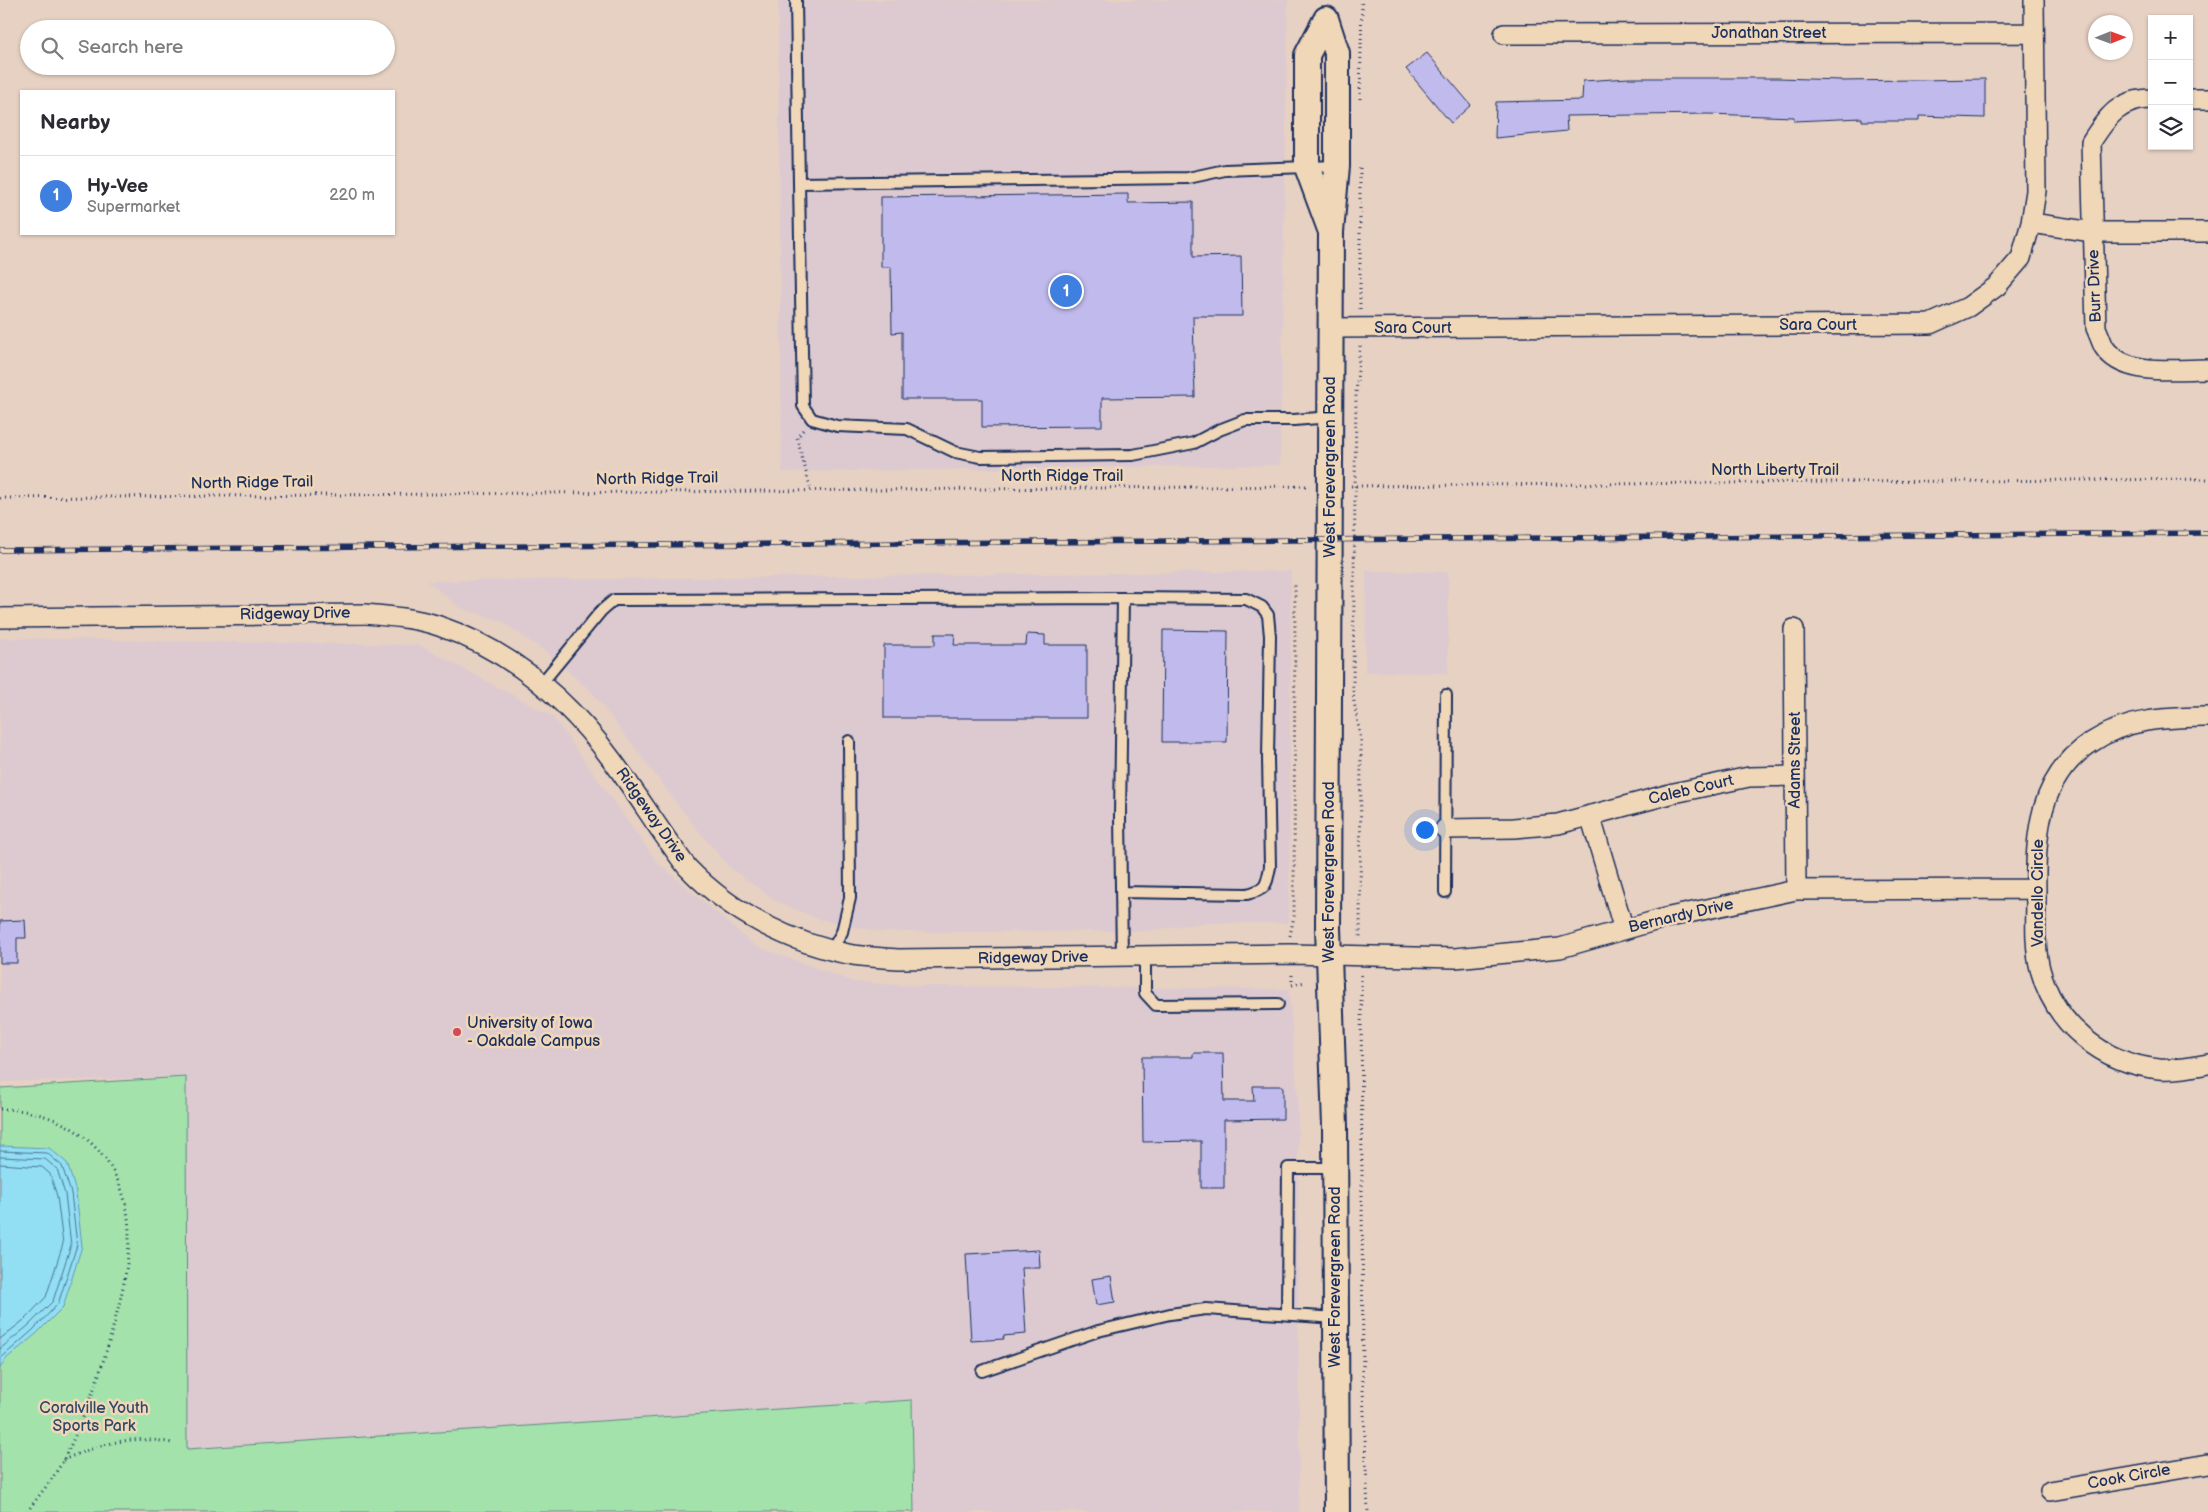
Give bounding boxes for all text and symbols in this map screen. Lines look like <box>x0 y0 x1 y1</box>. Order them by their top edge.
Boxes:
north arrow <box>2088 15 2133 60</box>
map controls <box>2148 15 2193 150</box>
button: + <box>2148 15 2193 60</box>
search box <box>20 20 395 75</box>
street label: Jonathan Street <box>1712 24 1827 43</box>
icon: search <box>38 34 66 62</box>
text: Search here <box>78 36 183 59</box>
button: − <box>2148 60 2193 105</box>
button: layers <box>2148 105 2193 150</box>
text: Nearby <box>40 110 110 135</box>
text: Hy-Vee <box>87 175 148 198</box>
text: 1 <box>53 186 59 205</box>
text: 220 m <box>329 186 375 205</box>
text: Supermarket <box>87 198 180 217</box>
street label: Burr Drive <box>2084 249 2106 323</box>
pin: 1 <box>1050 272 1082 310</box>
street label: Sara Court <box>1779 316 1857 335</box>
street label: Sara Court <box>1374 319 1452 338</box>
street label: West Forevergreen Road <box>1321 376 1340 558</box>
street label: North Liberty Trail <box>1711 461 1839 480</box>
street label: North Ridge Trail <box>1001 467 1123 486</box>
street label: North Ridge Trail <box>595 468 719 490</box>
street label: North Ridge Trail <box>190 472 314 494</box>
street label: Ridgeway Drive <box>239 604 351 624</box>
street label: Adams Street <box>1786 712 1805 808</box>
street label: Ridgeway Drive <box>611 764 691 866</box>
street label: Caleb Court <box>1647 771 1735 809</box>
street label: West Forevergreen Road <box>1320 781 1339 963</box>
your location <box>1412 817 1438 843</box>
street label: Vandello Circle <box>2029 839 2048 947</box>
street label: Bernardy Drive <box>1627 895 1736 937</box>
street label: Ridgeway Drive <box>977 948 1089 968</box>
place label: University of Iowa - Oakdale Campus <box>467 1014 600 1051</box>
marker: University of Iowa - Oakdale Campus <box>451 1026 463 1038</box>
street label: West Forevergreen Road <box>1326 1186 1345 1368</box>
park label: Coralville Youth Sports Park <box>39 1399 149 1436</box>
street label: Cook Circle <box>2086 1460 2172 1494</box>

